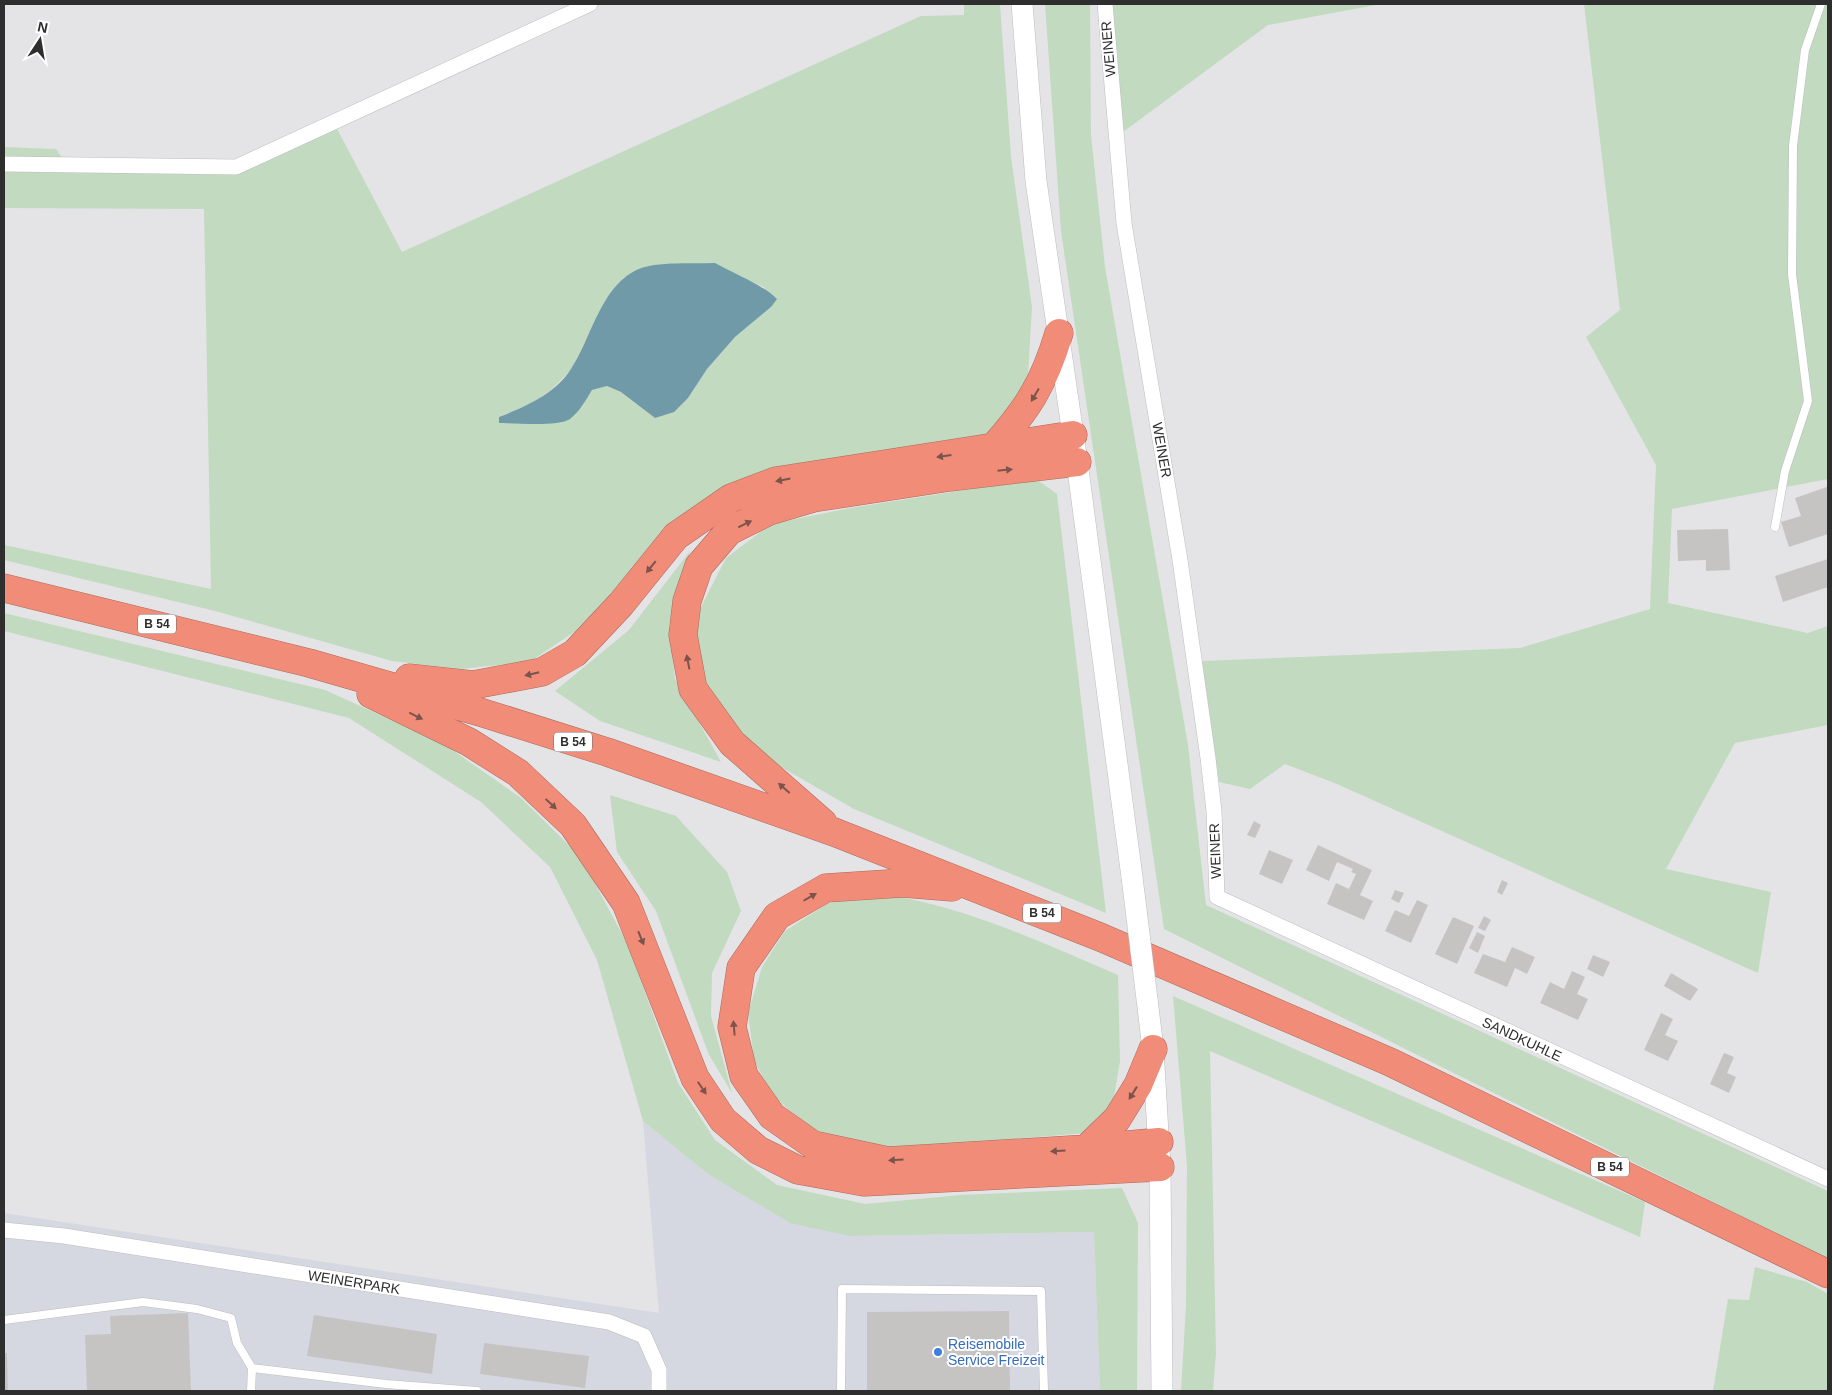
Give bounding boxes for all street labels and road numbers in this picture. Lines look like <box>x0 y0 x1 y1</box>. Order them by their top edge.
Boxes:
street label: WEINER <box>1098 20 1118 78</box>
street label: WEINER <box>1149 421 1175 479</box>
road number: B 54 <box>138 614 176 634</box>
road number: B 54 <box>554 732 592 752</box>
street label: WEINER <box>1206 823 1224 879</box>
road number: B 54 <box>1023 904 1061 922</box>
street label: SANDKUHLE <box>1480 1014 1564 1064</box>
road number: B 54 <box>1591 1158 1629 1176</box>
street label: WEINERPARK <box>307 1267 402 1297</box>

